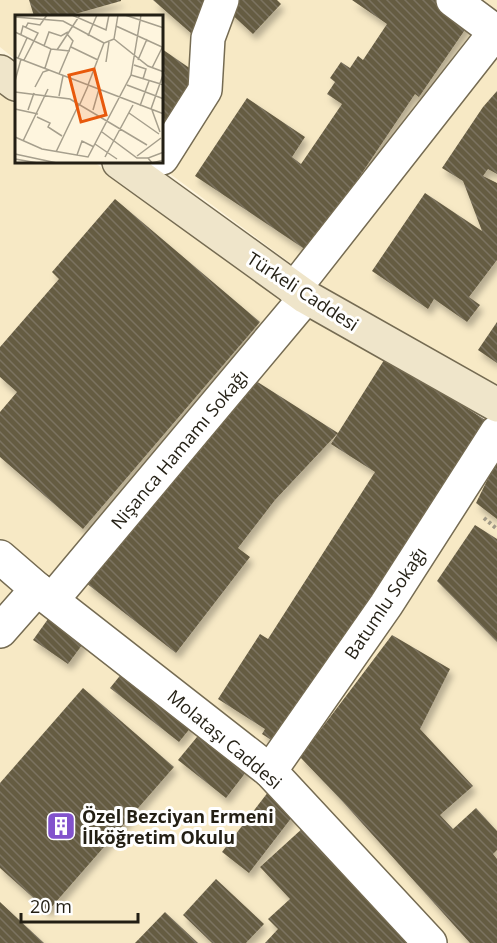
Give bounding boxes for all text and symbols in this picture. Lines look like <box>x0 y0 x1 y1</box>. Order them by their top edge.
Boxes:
inset map <box>15 15 164 164</box>
street label: Türkeli Caddesi <box>243 246 363 336</box>
street label: Nişanca Hamamı Sokağı <box>105 364 253 534</box>
street label: Batumlu Sokağı <box>339 542 431 664</box>
street label: Molataşı Caddesi <box>163 684 287 794</box>
place label: Özel Bezciyan Ermeni İlköğretim Okulu <box>82 804 274 849</box>
building icon: Özel Bezciyan Ermeni İlköğretim Okulu <box>45 810 77 842</box>
scale bar <box>21 886 138 924</box>
text: 20 m <box>30 894 72 918</box>

